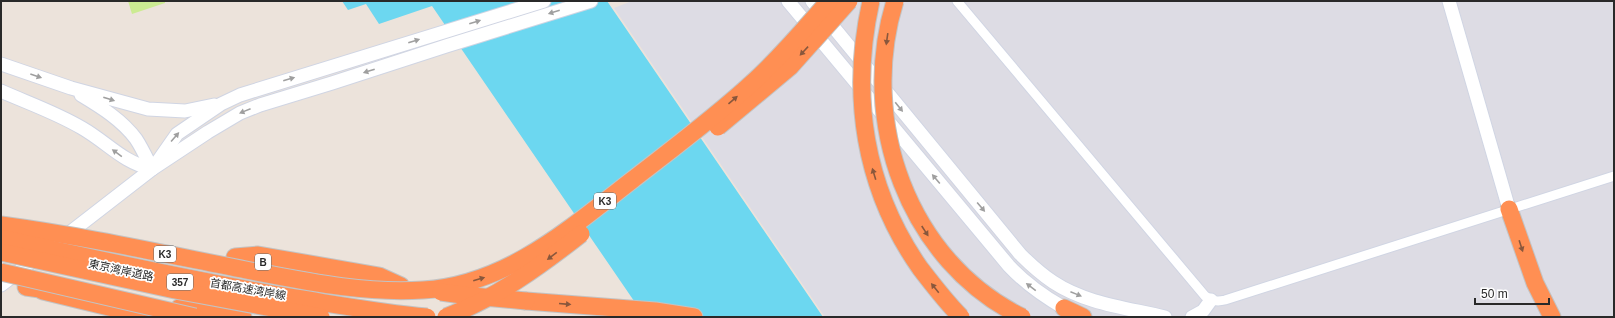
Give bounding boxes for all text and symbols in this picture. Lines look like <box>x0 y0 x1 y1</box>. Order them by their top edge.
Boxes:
one-way arrow <box>547 10 559 16</box>
one-way arrow <box>469 19 481 25</box>
one-way arrow <box>884 33 890 45</box>
one-way arrow <box>408 38 420 44</box>
one-way arrow <box>800 46 809 56</box>
one-way arrow <box>363 68 375 74</box>
one-way arrow <box>30 74 42 80</box>
one-way arrow <box>284 76 296 82</box>
one-way arrow <box>103 96 115 102</box>
one-way arrow <box>728 96 737 105</box>
one-way arrow <box>894 101 903 112</box>
one-way arrow <box>239 108 251 114</box>
one-way arrow <box>170 132 179 142</box>
one-way arrow <box>112 149 123 157</box>
one-way arrow <box>871 168 877 180</box>
one-way arrow <box>932 174 941 185</box>
road number: K3 <box>594 193 616 209</box>
one-way arrow <box>977 202 986 213</box>
one-way arrow <box>922 225 929 237</box>
one-way arrow <box>1519 240 1525 252</box>
road number: K3 <box>154 246 176 262</box>
one-way arrow <box>546 252 557 260</box>
road number: B <box>255 254 271 270</box>
street label: 東京湾岸道路 <box>87 257 155 283</box>
road number: 357 <box>167 274 193 290</box>
street label: 首都高速湾岸線 <box>209 276 287 302</box>
one-way arrow <box>473 276 485 282</box>
scale bar <box>1475 280 1549 306</box>
one-way arrow <box>931 283 940 294</box>
one-way arrow <box>1026 284 1036 292</box>
text: 50 m <box>1481 287 1508 301</box>
one-way arrow <box>1070 291 1081 297</box>
one-way arrow <box>559 301 571 307</box>

